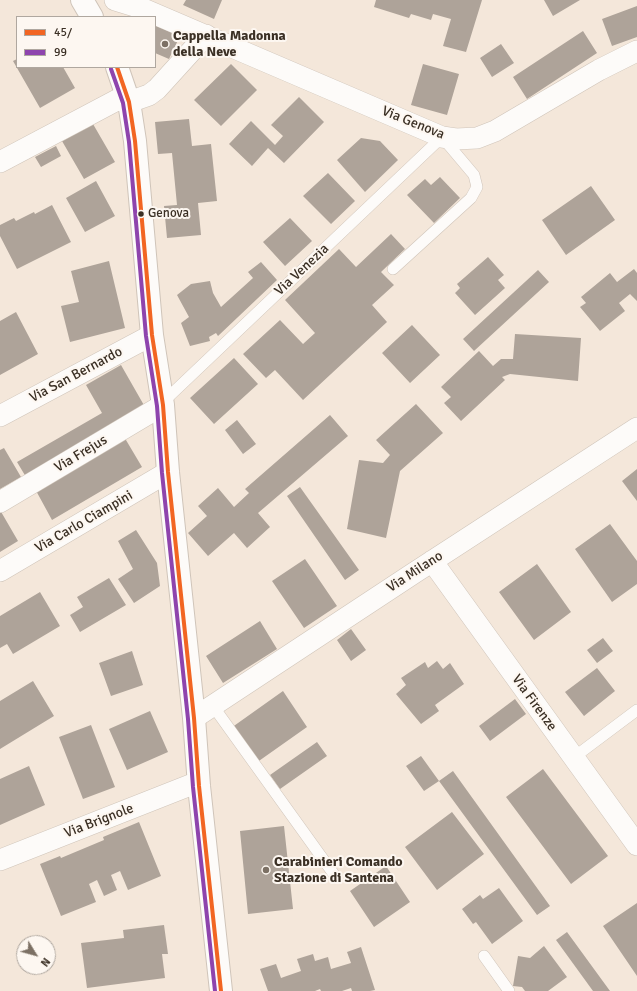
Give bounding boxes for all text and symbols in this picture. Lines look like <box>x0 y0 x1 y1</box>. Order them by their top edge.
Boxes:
legend <box>16 16 156 68</box>
text: 45/ <box>54 25 72 40</box>
place label: Cappella Madonna della Neve <box>173 28 286 60</box>
marker: Cappella Madonna della Neve <box>160 39 170 49</box>
text: 99 <box>54 45 67 60</box>
street label: Via Genova <box>379 103 447 143</box>
place label: Genova <box>148 206 189 222</box>
marker: Genova <box>136 209 146 219</box>
street label: Via Venezia <box>271 241 333 299</box>
street label: Via San Bernardo <box>27 343 125 407</box>
street label: Via Frejus <box>52 432 110 476</box>
street label: Via Carlo Ciampini <box>32 487 136 557</box>
street label: Via Milano <box>384 548 446 596</box>
street label: Via Firenze <box>508 671 560 735</box>
street label: Via Brignole <box>62 800 136 842</box>
place label: Carabinieri Comando Stazione di Santena <box>274 854 403 886</box>
marker: Carabinieri Comando Stazione di Santena <box>261 865 271 875</box>
north arrow <box>16 935 56 975</box>
text: N <box>38 955 53 969</box>

